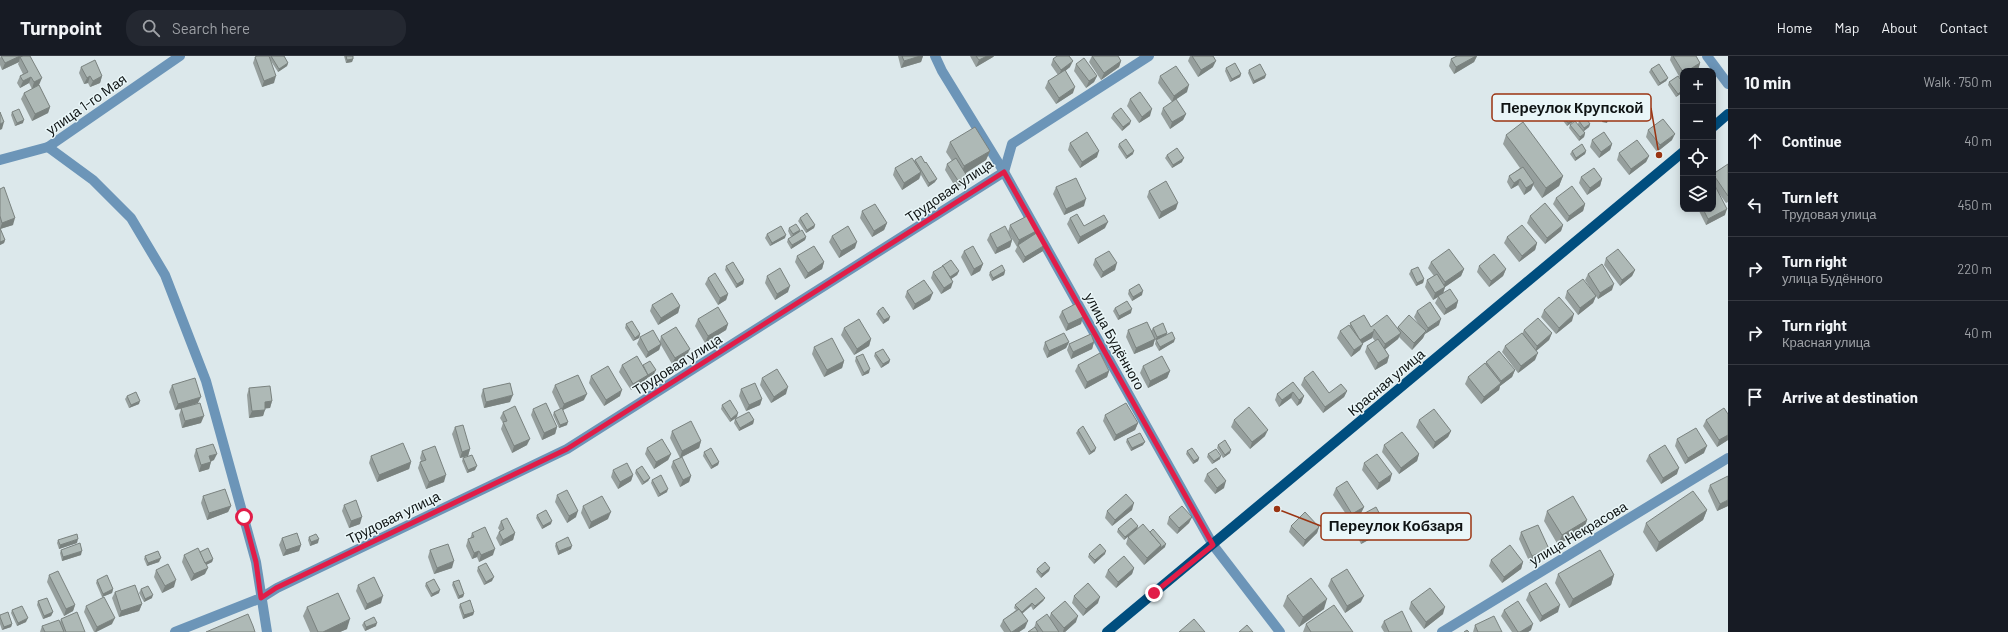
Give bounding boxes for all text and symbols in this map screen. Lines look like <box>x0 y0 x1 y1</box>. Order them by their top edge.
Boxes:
search box <box>126 10 406 46</box>
text: Turnpoint <box>20 16 102 39</box>
icon: search <box>140 17 162 39</box>
text: Search here <box>172 19 250 37</box>
text: Home <box>1777 19 1813 36</box>
text: Map <box>1835 19 1859 36</box>
text: About <box>1881 19 1918 36</box>
text: Contact <box>1940 19 1988 36</box>
map controls <box>1680 68 1716 212</box>
button: + <box>1680 68 1716 104</box>
street label: улица 1-го Мая <box>43 70 129 138</box>
text: 10 min <box>1744 72 1791 92</box>
text: Walk · 750 m <box>1924 74 1992 90</box>
callout: Переулок Крупской <box>1492 94 1651 121</box>
text: Переулок Крупской <box>1500 98 1644 116</box>
button: − <box>1680 104 1716 140</box>
icon: ahead <box>1744 130 1766 152</box>
text: Continue <box>1782 132 1842 150</box>
text: 40 m <box>1964 133 1992 149</box>
button: locate <box>1680 140 1716 176</box>
street label: Трудовая улица <box>902 154 996 226</box>
button: layers <box>1680 176 1716 212</box>
text: Turn left <box>1782 188 1838 206</box>
icon: left <box>1744 194 1766 216</box>
text: 450 m <box>1957 197 1992 213</box>
text: Трудовая улица <box>1782 206 1877 222</box>
text: Turn right <box>1782 252 1847 270</box>
icon: right <box>1744 258 1766 280</box>
text: 220 m <box>1957 261 1992 277</box>
text: улица Будённого <box>1782 270 1883 286</box>
street label: улица Будённого <box>1081 289 1149 393</box>
text: Turn right <box>1782 316 1847 334</box>
icon: right <box>1744 322 1766 344</box>
text: 40 m <box>1964 325 1992 341</box>
street label: Трудовая улица <box>629 330 725 398</box>
text: Красная улица <box>1782 334 1870 350</box>
street label: Красная улица <box>1344 345 1428 419</box>
icon: arrive <box>1744 386 1766 408</box>
text: Arrive at destination <box>1782 388 1918 406</box>
street label: Трудовая улица <box>344 487 443 547</box>
street label: улица Некрасова <box>1526 497 1630 569</box>
route start <box>235 508 253 526</box>
callout: Переулок Кобзаря <box>1321 513 1471 540</box>
text: Переулок Кобзаря <box>1329 516 1463 534</box>
route end <box>1145 584 1163 602</box>

